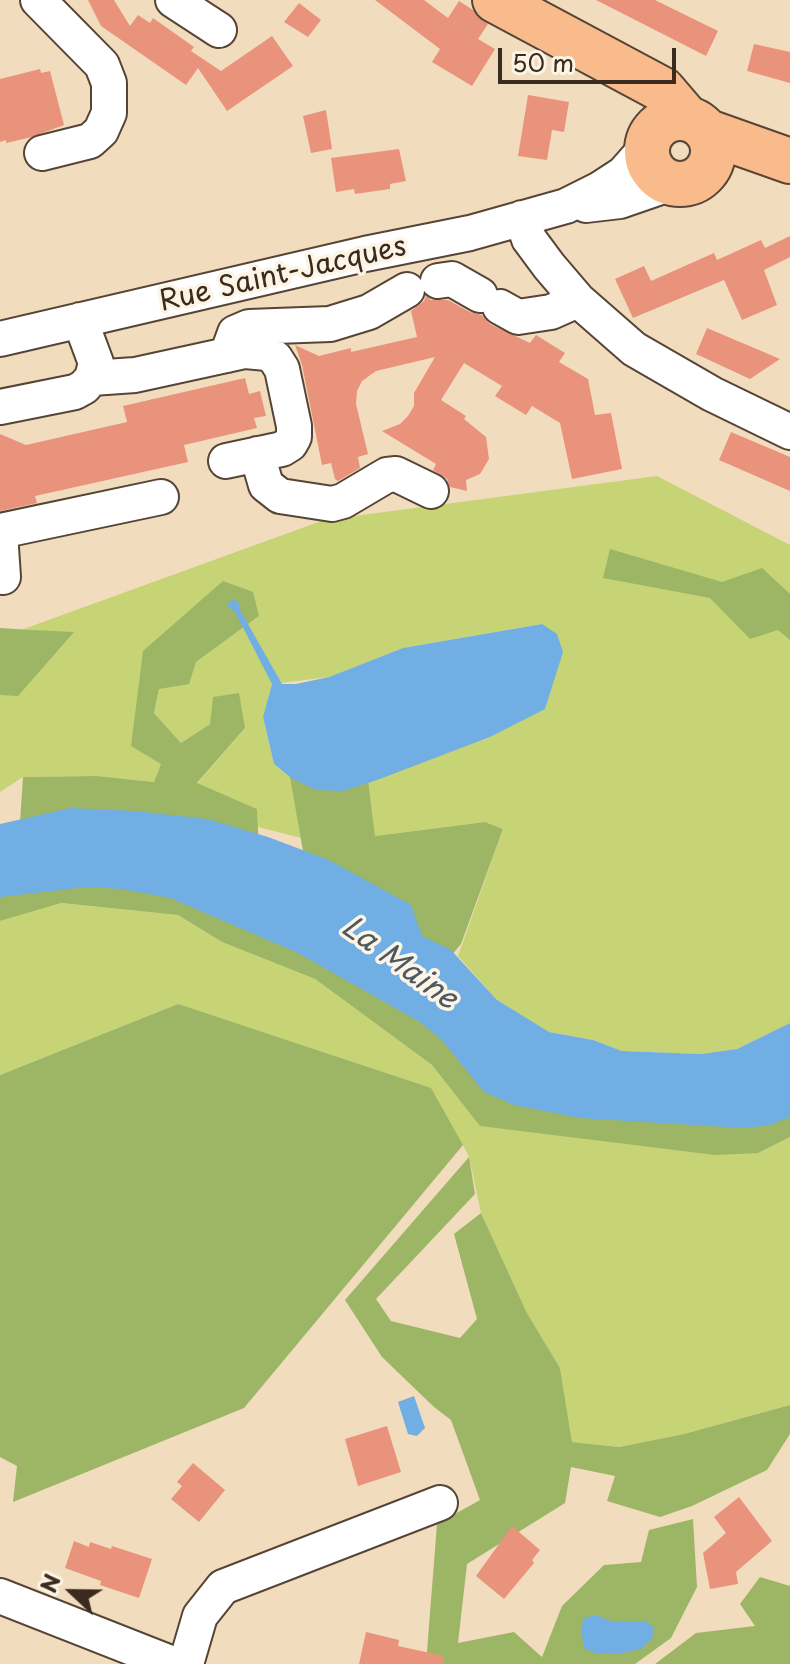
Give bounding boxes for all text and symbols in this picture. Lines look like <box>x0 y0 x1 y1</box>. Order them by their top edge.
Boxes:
scale bar <box>502 32 680 82</box>
text: 50 m <box>512 44 574 80</box>
street label: Rue Saint-Jacques <box>156 230 410 320</box>
water label: La Maine <box>334 910 464 1018</box>
north arrow <box>32 1552 112 1632</box>
text: N <box>31 1569 68 1597</box>

